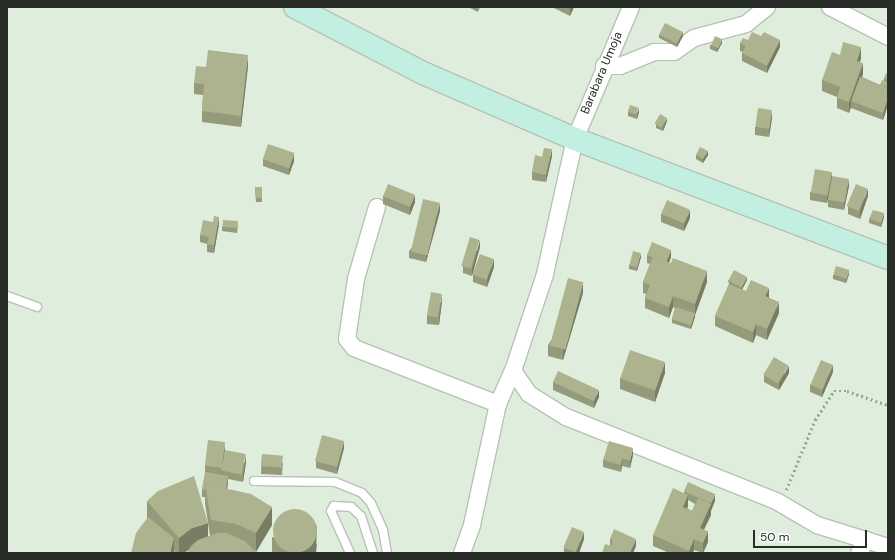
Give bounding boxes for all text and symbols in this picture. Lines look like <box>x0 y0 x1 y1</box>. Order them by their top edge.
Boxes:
street label: Barabara Umoja <box>578 30 626 116</box>
scale bar <box>755 522 869 548</box>
text: 50 m <box>760 529 789 545</box>

